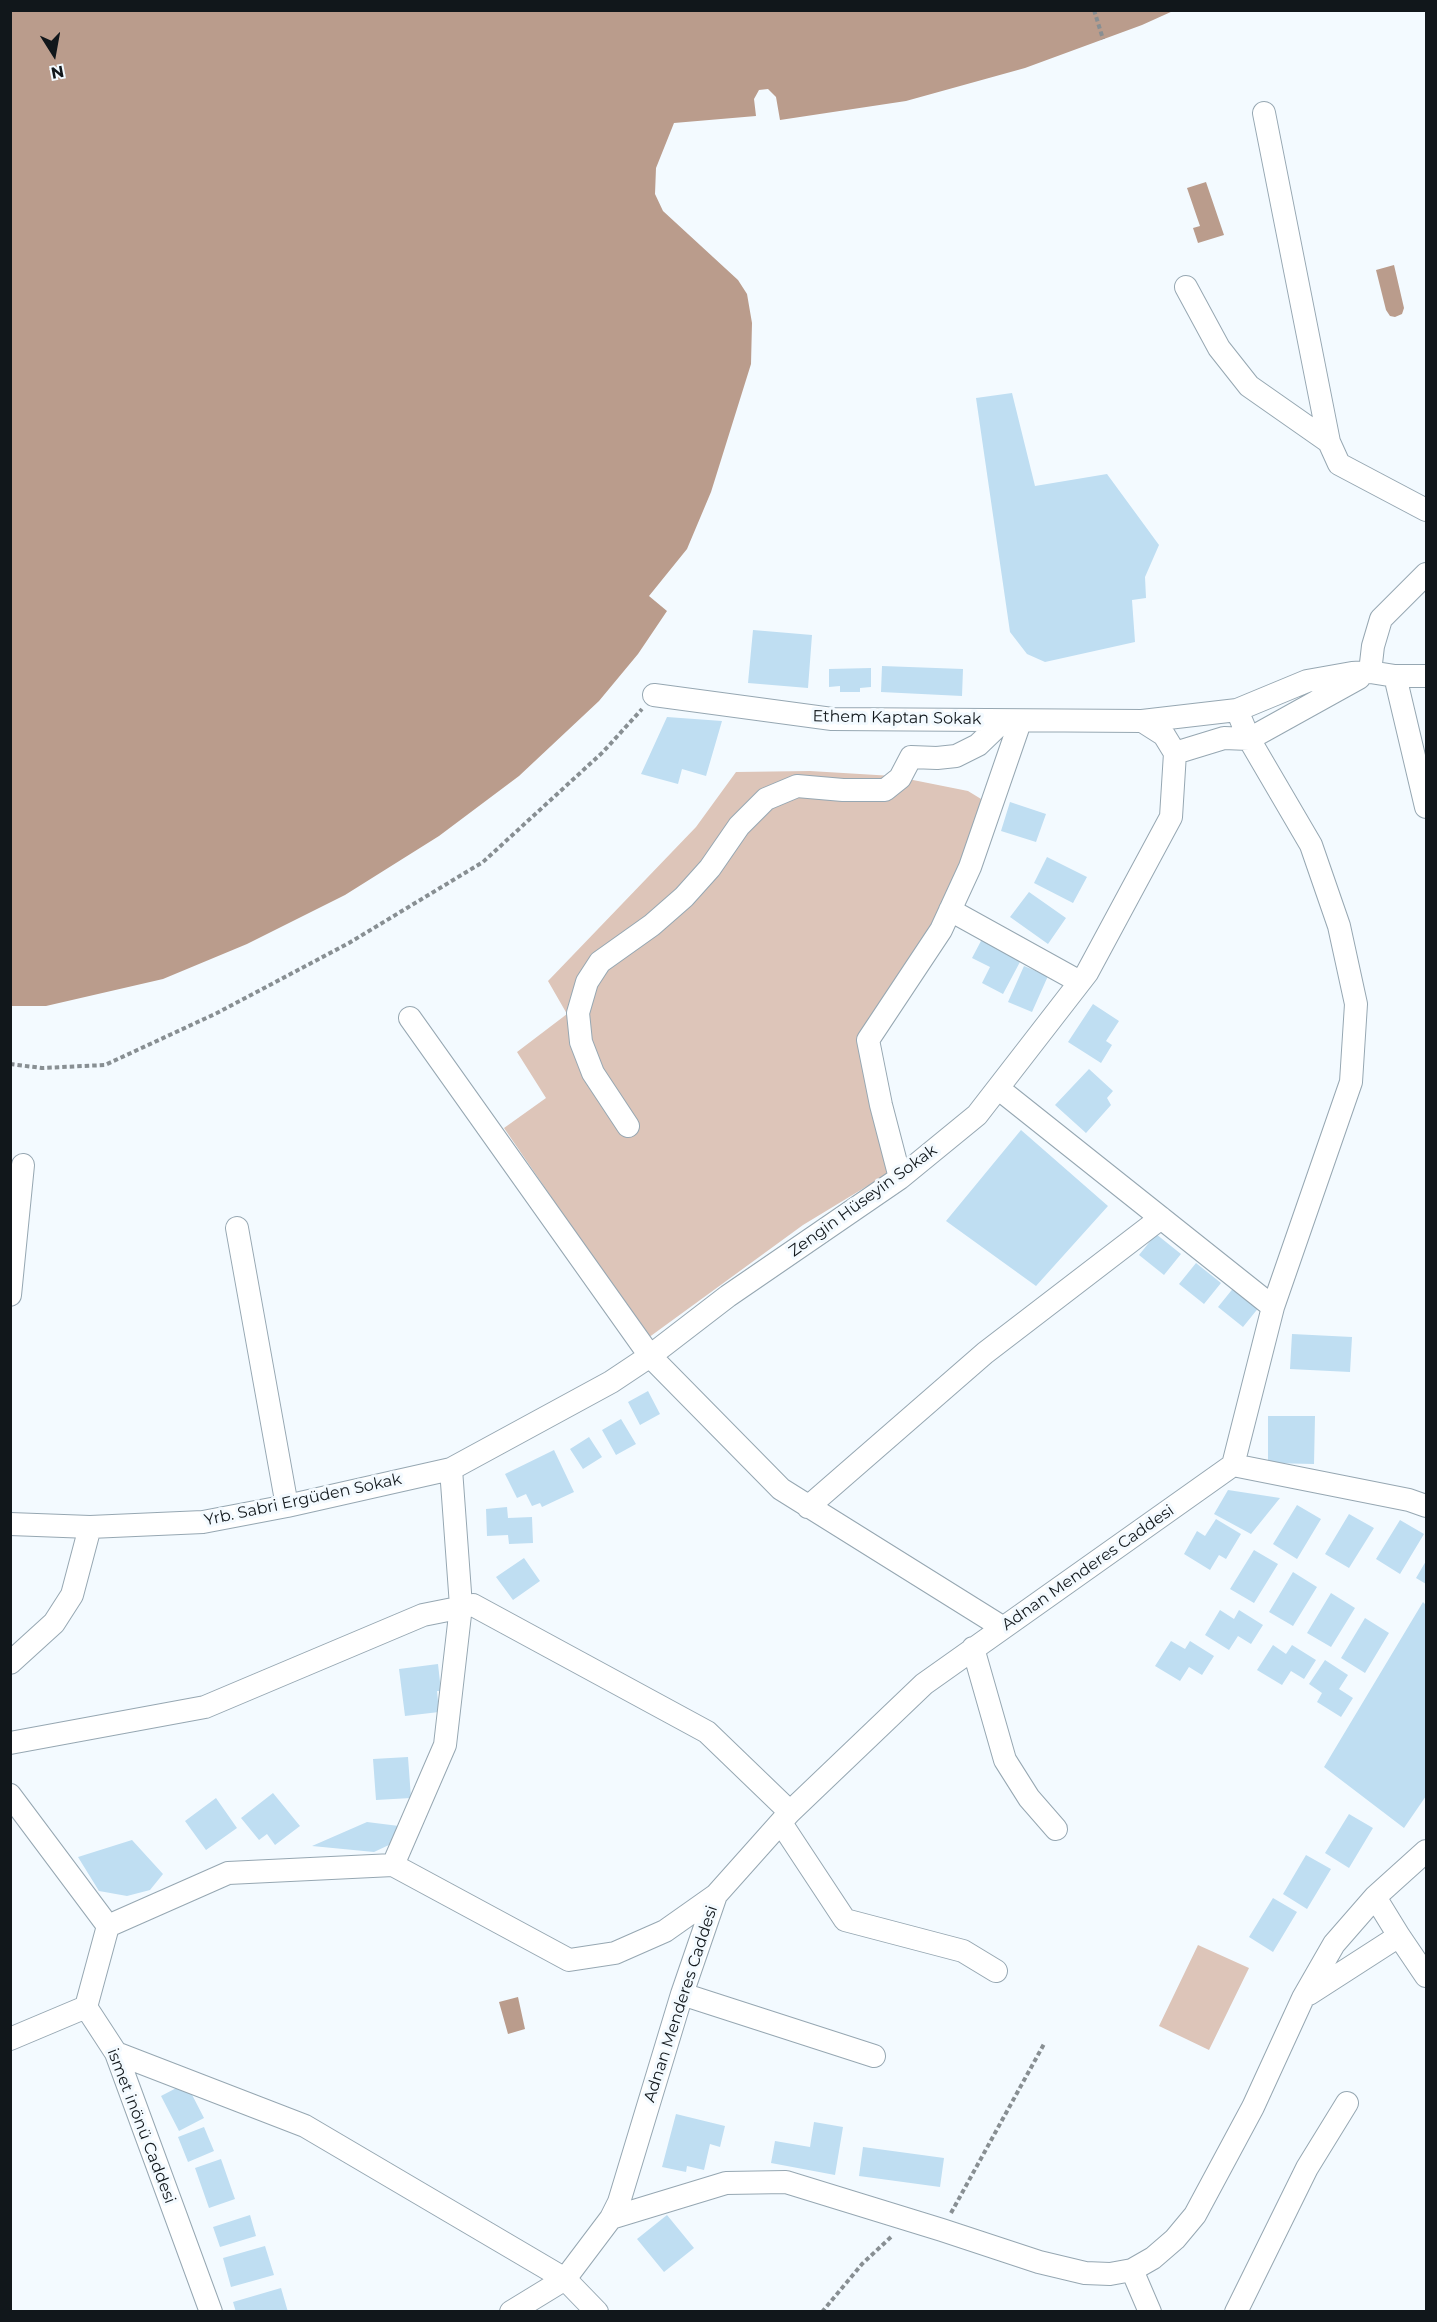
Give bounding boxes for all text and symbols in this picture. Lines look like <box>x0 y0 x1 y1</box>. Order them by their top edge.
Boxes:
north arrow <box>24 24 84 84</box>
text: N <box>49 62 66 83</box>
street label: Ethem Kaptan Sokak <box>812 707 982 729</box>
street label: Zengin Hüseyin Sokak <box>785 1141 941 1261</box>
street label: Yrb. Sabri Ergüden Sokak <box>203 1470 403 1530</box>
street label: Adnan Menderes Caddesi <box>998 1501 1178 1635</box>
street label: Adnan Menderes Caddesi <box>640 1903 722 2105</box>
street label: ismet inönü Caddesi <box>103 2046 179 2206</box>

